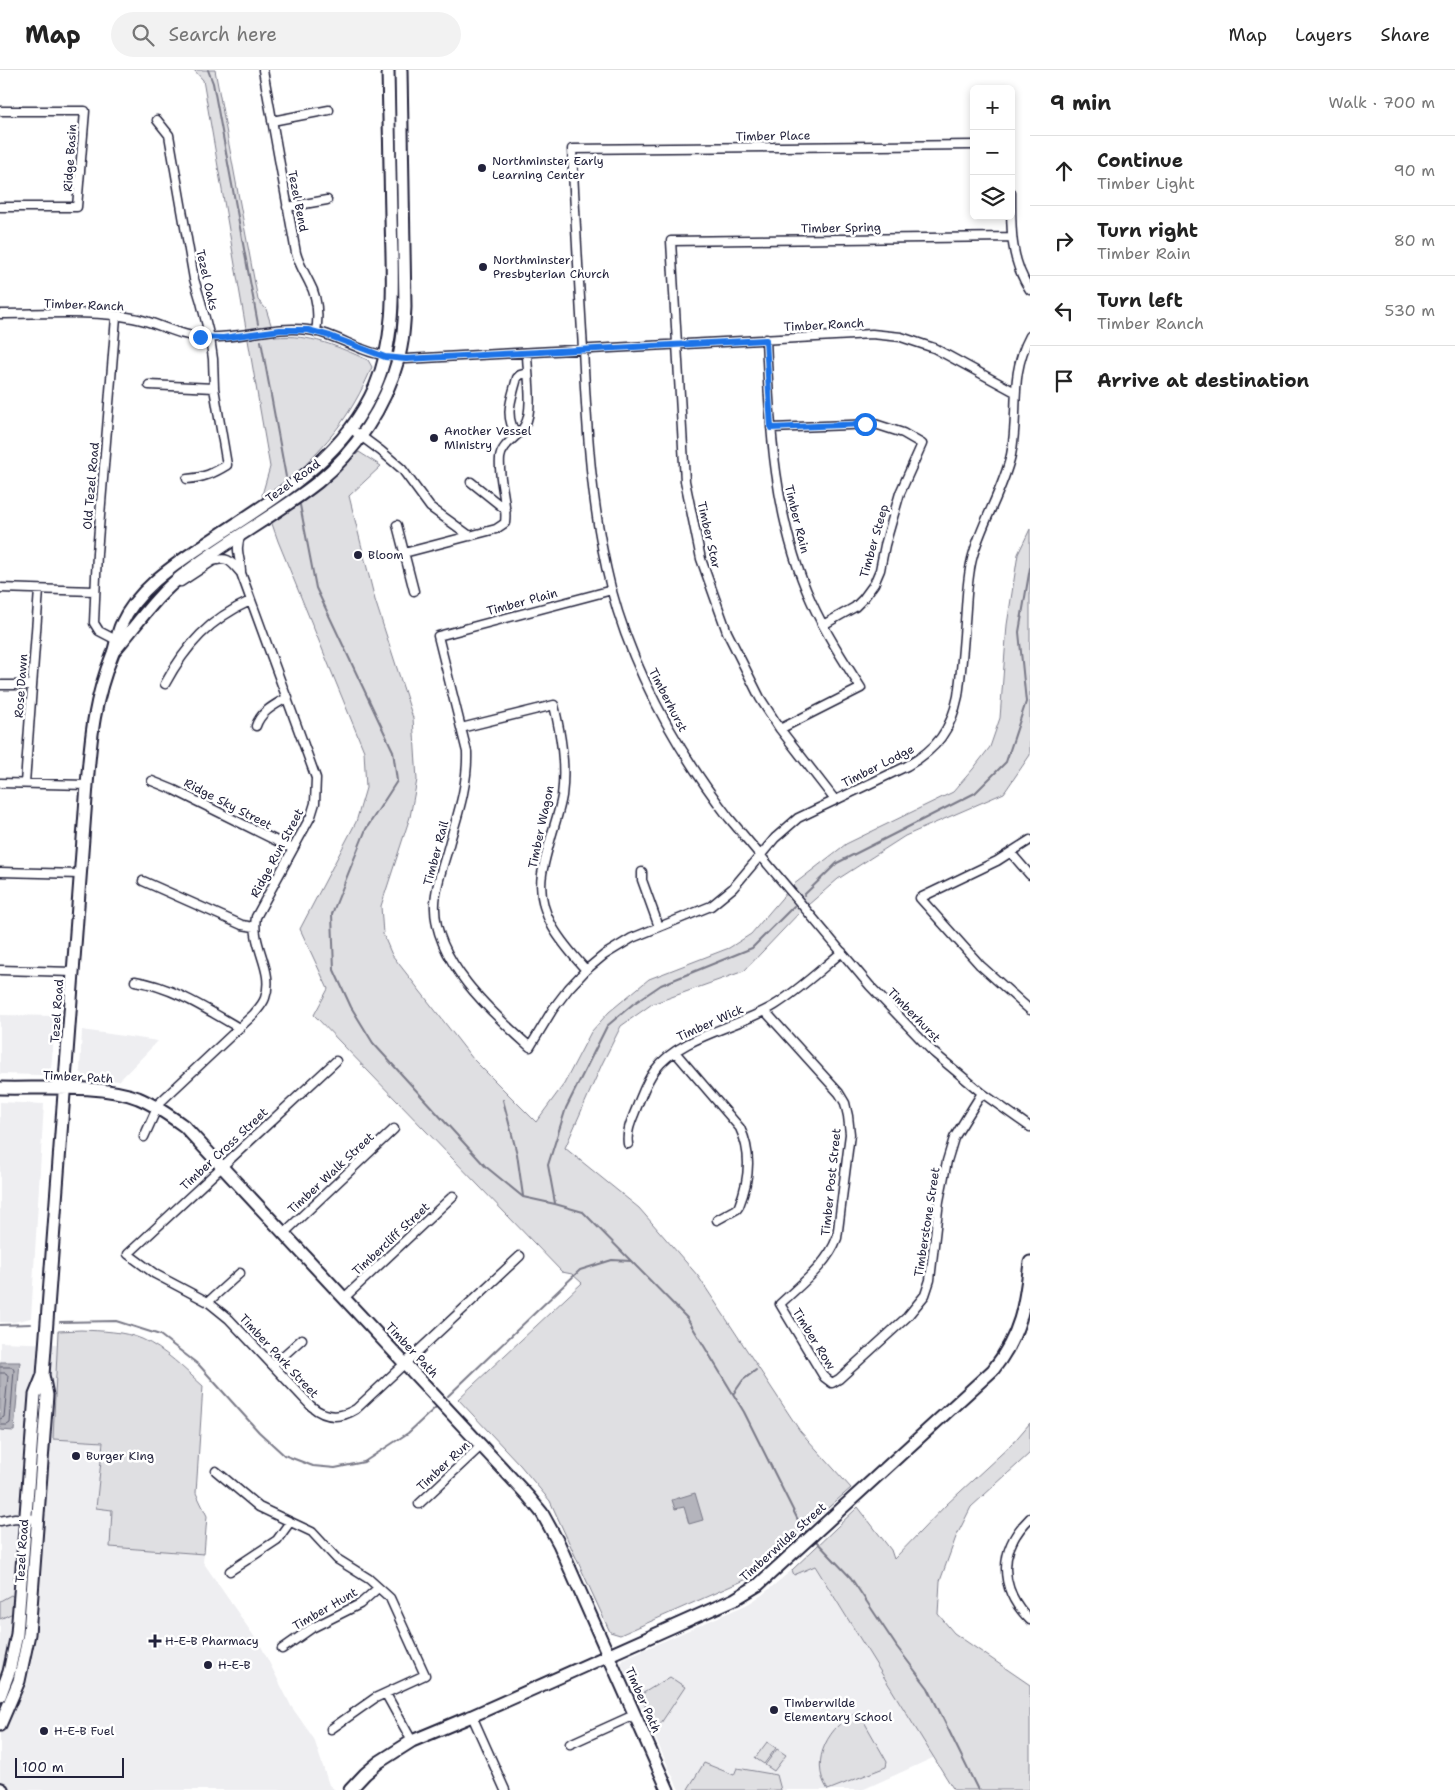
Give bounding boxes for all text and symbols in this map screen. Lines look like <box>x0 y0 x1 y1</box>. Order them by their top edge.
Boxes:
search box <box>111 12 461 57</box>
text: Map <box>25 19 81 51</box>
icon: search <box>129 21 157 49</box>
text: Search here <box>169 22 277 47</box>
text: Map <box>1229 23 1267 47</box>
text: Layers <box>1295 23 1352 47</box>
text: Share <box>1380 23 1430 47</box>
map controls <box>970 85 1015 220</box>
button: + <box>970 85 1015 130</box>
text: 9 min <box>1050 89 1111 117</box>
text: Walk · 700 m <box>1329 92 1435 113</box>
street label: Ridge Basin <box>60 124 80 192</box>
street label: Timber Place <box>735 127 811 145</box>
button: − <box>970 130 1015 175</box>
text: Continue <box>1097 148 1183 173</box>
place label: Northminster Early Learning Center <box>492 153 604 183</box>
icon: ahead <box>1050 157 1078 185</box>
text: 90 m <box>1394 160 1435 181</box>
marker: Northminster Early Learning Center <box>476 162 488 174</box>
street label: Tezel Bend <box>284 169 312 234</box>
text: Timber Light <box>1097 173 1195 194</box>
button: layers <box>970 175 1015 220</box>
text: Turn right <box>1097 218 1198 243</box>
street label: Timber Spring <box>801 219 881 237</box>
icon: right <box>1050 227 1078 255</box>
text: 80 m <box>1394 230 1435 251</box>
text: Timber Rain <box>1097 243 1191 264</box>
street label: Tezel Oaks <box>192 248 222 312</box>
place label: Northminster Presbyterian Church <box>493 252 609 282</box>
marker: Northminster Presbyterian Church <box>477 261 489 273</box>
text: Turn left <box>1097 288 1183 313</box>
street label: Timber Ranch <box>44 296 124 314</box>
icon: left <box>1050 297 1078 325</box>
text: 530 m <box>1385 300 1435 321</box>
text: Timber Ranch <box>1097 313 1204 334</box>
street label: Timber Ranch <box>783 315 865 335</box>
route end <box>189 326 212 349</box>
icon: arrive <box>1050 367 1078 395</box>
text: Arrive at destination <box>1097 368 1309 393</box>
route start <box>854 413 877 436</box>
place label: Another Vessel Ministry <box>444 423 532 453</box>
marker: Another Vessel Ministry <box>428 432 440 444</box>
street label: Old Tezel Road <box>79 441 103 530</box>
street label: Tezel Road <box>262 456 324 506</box>
street label: Timber Rain <box>781 483 813 555</box>
street label: Timber Star <box>693 500 725 571</box>
street label: Timber Steep <box>856 502 892 580</box>
place label: Bloom <box>368 547 404 563</box>
marker: Bloom <box>352 549 364 561</box>
street label: Timber Plain <box>485 585 559 619</box>
street label: Rose Dawn <box>11 653 31 719</box>
street label: Timberhurst <box>645 665 691 735</box>
street label: Timber Lodge <box>839 741 917 791</box>
street label: Ridge Sky Street <box>181 775 275 833</box>
street label: Timber Wagon <box>524 784 558 870</box>
street label: Ridge Run Street <box>247 806 307 900</box>
street label: Timber Rail <box>420 818 452 887</box>
street label: Tezel Road <box>47 978 67 1043</box>
street label: Timberhurst <box>884 984 944 1046</box>
street label: Timber Wick <box>674 1001 746 1045</box>
street label: Timber Path <box>42 1067 114 1087</box>
street label: Timber Cross Street <box>177 1104 271 1194</box>
street label: Timber Post Street <box>817 1127 845 1237</box>
street label: Timber Walk Street <box>284 1129 378 1217</box>
street label: Timberstone Street <box>910 1166 944 1278</box>
street label: Timbercliff Street <box>349 1199 433 1279</box>
street label: Timber Row <box>789 1305 840 1373</box>
street label: Timber Park Street <box>236 1311 322 1401</box>
street label: Timber Path <box>382 1319 442 1381</box>
street label: Timber Run <box>413 1438 473 1494</box>
place label: Burger King <box>86 1448 154 1464</box>
marker: Burger King <box>70 1450 82 1462</box>
street label: Timberwilde Street <box>737 1499 829 1585</box>
street label: Tezel Road <box>12 1518 32 1583</box>
street label: Timber Hunt <box>290 1584 360 1634</box>
place label: H-E-B Pharmacy <box>165 1633 259 1649</box>
marker: H-E-B Pharmacy <box>149 1635 161 1647</box>
place label: H-E-B <box>218 1657 251 1673</box>
marker: H-E-B <box>202 1659 214 1671</box>
street label: Timber Path <box>621 1665 665 1735</box>
place label: Timberwilde Elementary School <box>784 1695 892 1725</box>
marker: Timberwilde Elementary School <box>768 1704 780 1716</box>
place label: H-E-B Fuel <box>54 1723 114 1739</box>
marker: H-E-B Fuel <box>38 1725 50 1737</box>
scale bar <box>15 1755 124 1778</box>
text: 100 m <box>22 1758 64 1776</box>

